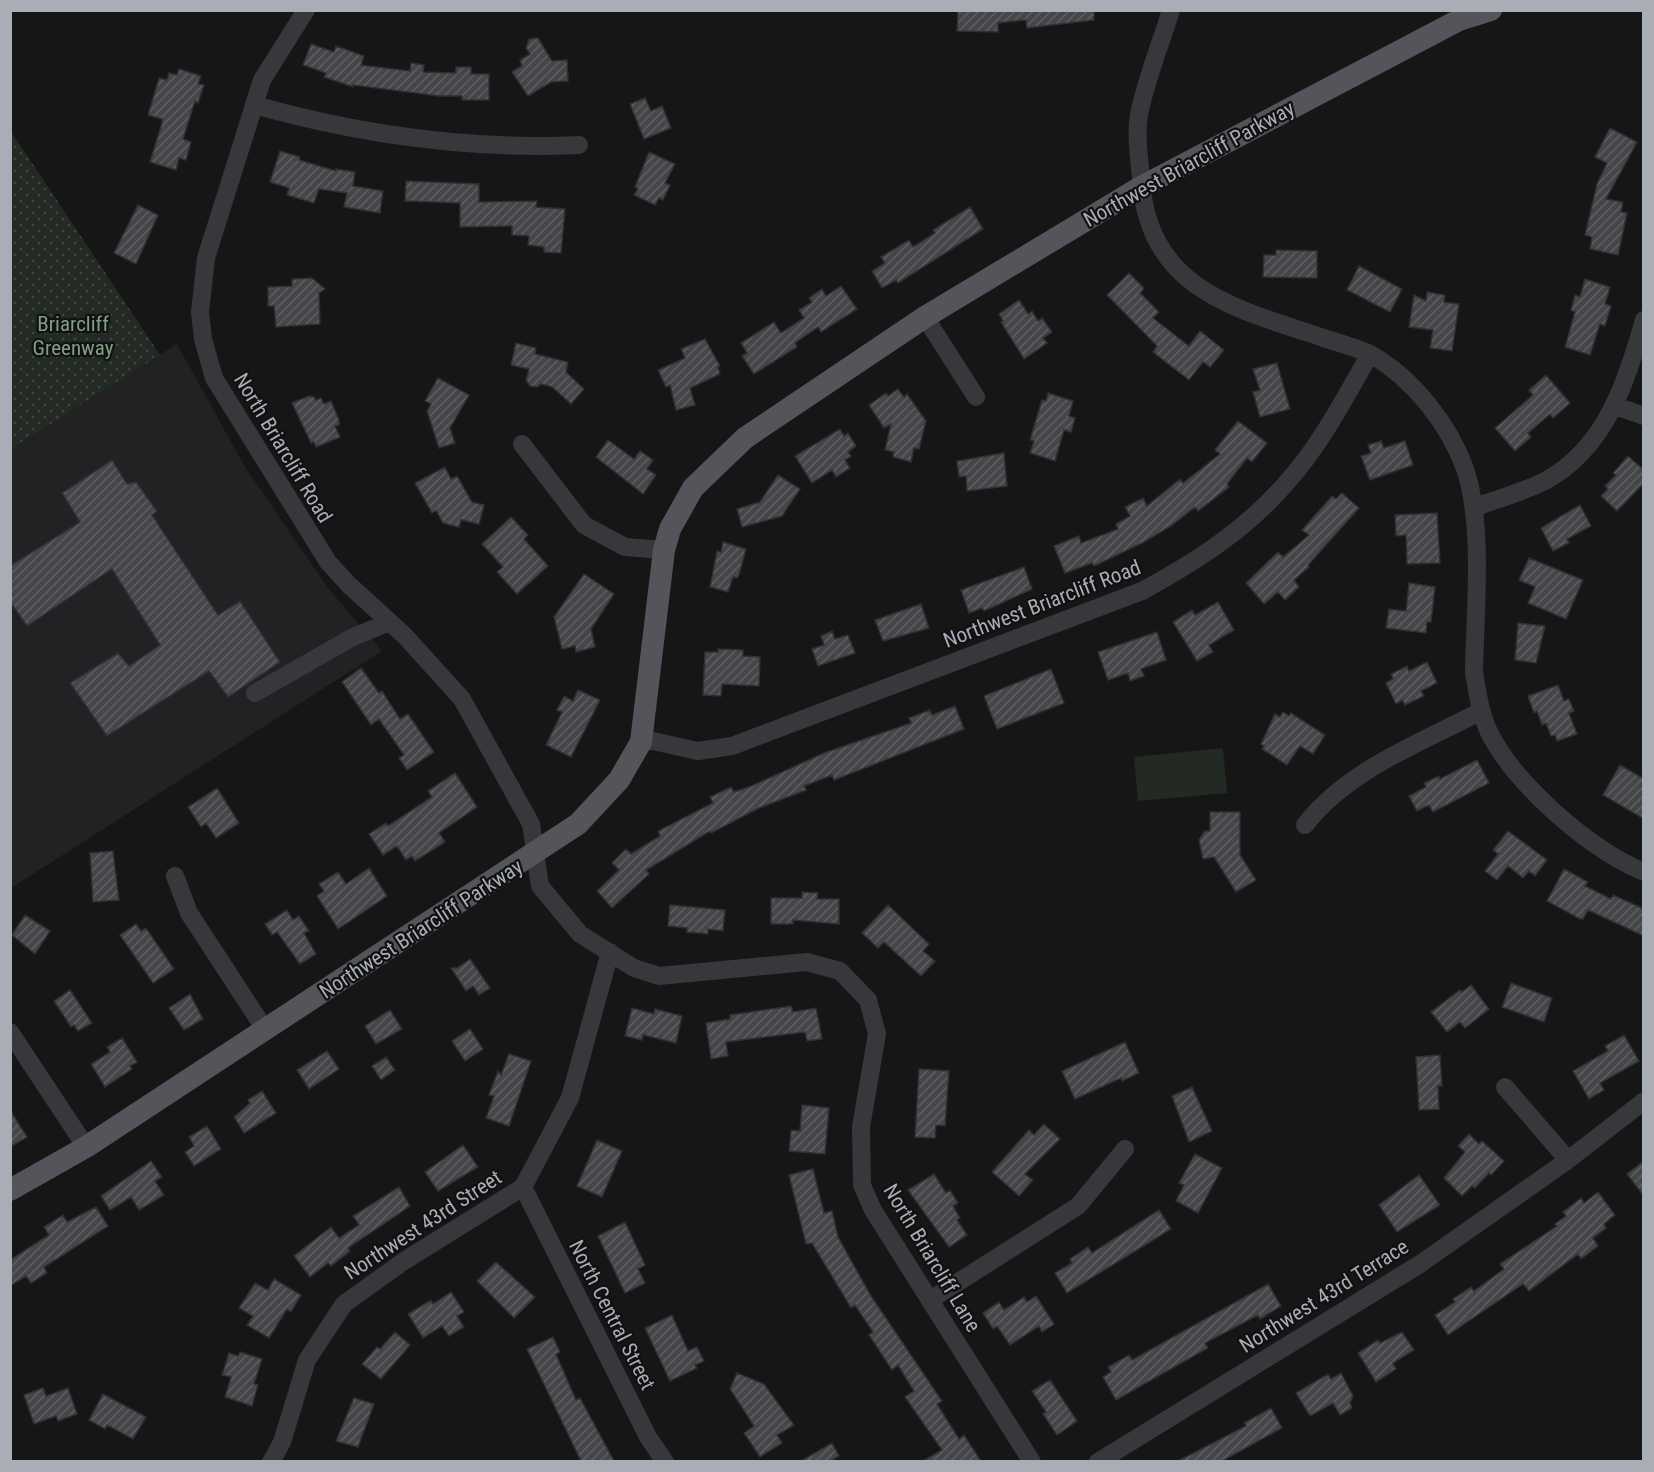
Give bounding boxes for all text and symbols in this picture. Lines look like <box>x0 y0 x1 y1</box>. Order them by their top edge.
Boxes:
street label: Northwest Briarcliff Parkway <box>1080 96 1299 232</box>
park label: Briarcliff Greenway <box>33 312 114 360</box>
street label: North Briarcliff Road <box>229 369 337 527</box>
street label: Northwest Briarcliff Road <box>940 555 1144 653</box>
street label: Northwest Briarcliff Parkway <box>315 854 527 1004</box>
street label: Northwest 43rd Street <box>340 1165 506 1285</box>
street label: North Briarcliff Lane <box>878 1180 986 1336</box>
street label: Northwest 43rd Terrace <box>1235 1234 1413 1358</box>
street label: North Central Street <box>564 1236 660 1394</box>

